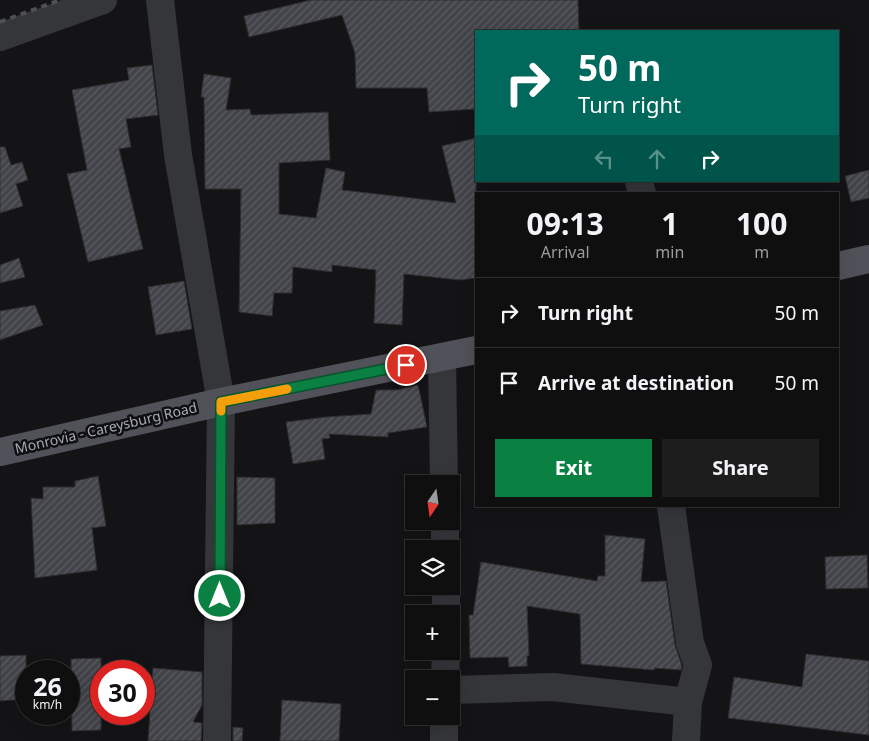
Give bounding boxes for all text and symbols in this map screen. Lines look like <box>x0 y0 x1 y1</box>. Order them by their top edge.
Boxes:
text: 50 m <box>578 44 661 91</box>
icon: right <box>495 50 560 115</box>
text: Turn right <box>578 89 681 119</box>
icon: left <box>590 145 618 173</box>
icon: ahead <box>643 145 671 173</box>
icon: right <box>696 145 724 173</box>
text: 09:13 <box>527 203 604 244</box>
text: 1 <box>661 203 678 244</box>
text: 100 <box>736 203 787 244</box>
text: Arrival <box>541 241 590 263</box>
text: min <box>655 241 684 263</box>
text: m <box>754 241 769 263</box>
icon: right <box>495 299 523 327</box>
text: Turn right <box>538 300 633 326</box>
text: 50 m <box>775 300 819 326</box>
pin <box>385 344 427 386</box>
icon: arrive <box>392 351 420 379</box>
icon: arrive <box>495 369 523 397</box>
text: Arrive at destination <box>538 370 734 396</box>
text: 50 m <box>775 370 819 396</box>
street label: Monrovia - Careysburg Road <box>13 397 199 458</box>
button: Exit <box>495 439 652 497</box>
button: Share <box>662 439 819 497</box>
north arrow <box>405 475 460 530</box>
map controls <box>405 475 460 725</box>
button: layers <box>405 540 460 595</box>
position arrow <box>193 569 245 621</box>
button: + <box>405 605 460 660</box>
speed limit sign: 30 <box>90 660 155 725</box>
text: 26 <box>33 669 62 703</box>
button: − <box>405 670 460 725</box>
text: km/h <box>33 696 62 713</box>

